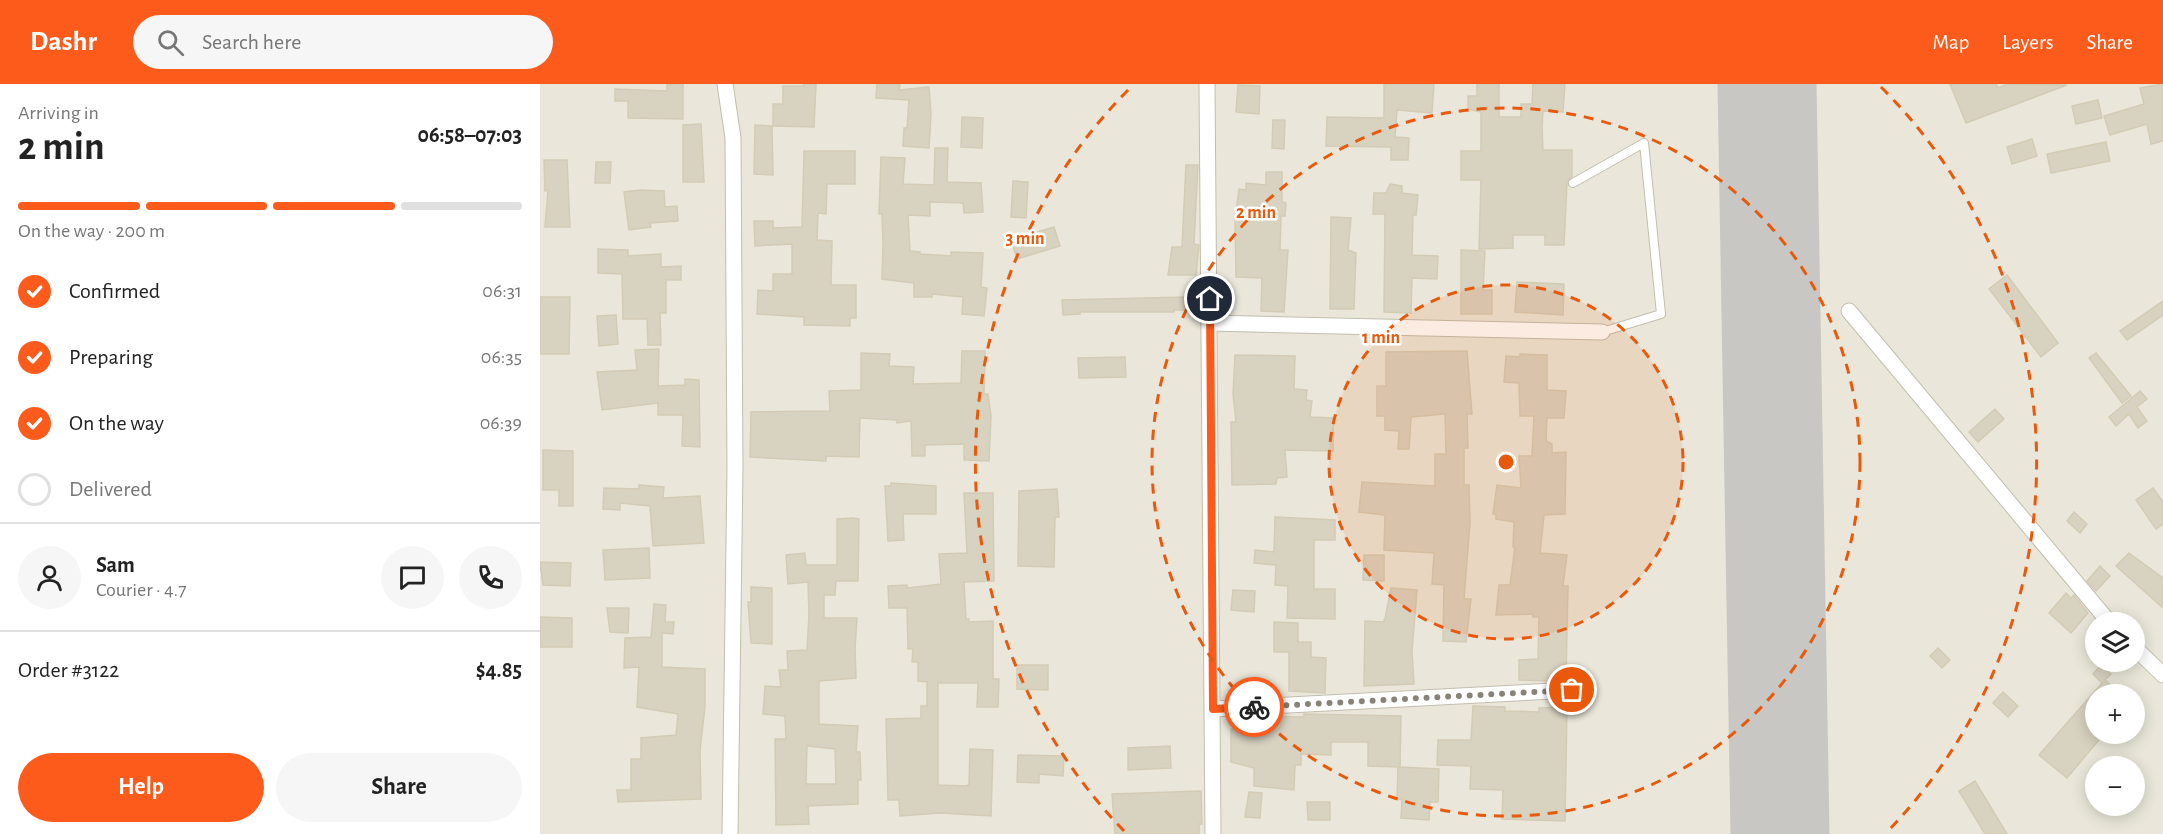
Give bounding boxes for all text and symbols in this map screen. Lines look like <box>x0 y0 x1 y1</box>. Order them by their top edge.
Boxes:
search box <box>133 15 553 69</box>
icon: search <box>154 26 187 59</box>
text: Dashr <box>30 28 97 56</box>
text: Search here <box>202 31 301 53</box>
text: Map <box>1933 32 1969 53</box>
text: Layers <box>2002 32 2053 53</box>
text: Share <box>2086 32 2133 53</box>
text: Arriving in <box>18 103 99 123</box>
text: 06:58–07:03 <box>417 124 522 146</box>
text: 2 min <box>18 128 105 167</box>
text: 2 min <box>1236 204 1276 222</box>
text: On the way · 200 m <box>18 221 165 241</box>
text: 3 min <box>1005 230 1045 248</box>
pin <box>1184 273 1235 324</box>
icon: check <box>18 275 51 308</box>
text: Confirmed <box>69 280 160 302</box>
text: 06:31 <box>482 281 522 301</box>
icon: home <box>1193 282 1226 315</box>
text: 1 min <box>1362 329 1400 347</box>
icon: check <box>18 341 51 374</box>
text: Preparing <box>69 346 153 368</box>
text: 06:35 <box>481 347 522 367</box>
icon: check <box>18 407 51 440</box>
text: On the way <box>69 412 164 434</box>
text: 06:39 <box>480 413 522 433</box>
centre of rings <box>1496 452 1516 472</box>
text: Delivered <box>69 478 152 500</box>
button: person <box>18 546 81 609</box>
button: chat <box>381 546 444 609</box>
button: phone <box>459 546 522 609</box>
text: Sam <box>96 554 135 576</box>
text: Courier · 4.7 <box>96 580 187 600</box>
map controls <box>2085 612 2145 816</box>
button: layers <box>2085 612 2145 672</box>
text: Order #3122 <box>18 659 119 681</box>
text: $4.85 <box>476 659 522 681</box>
pin <box>1546 664 1597 715</box>
icon: bag <box>1555 673 1588 706</box>
courier <box>1224 677 1284 737</box>
button: + <box>2085 684 2145 744</box>
icon: bike <box>1238 691 1271 724</box>
button: Help <box>18 753 264 822</box>
button: Share <box>276 753 522 822</box>
button: − <box>2085 756 2145 816</box>

